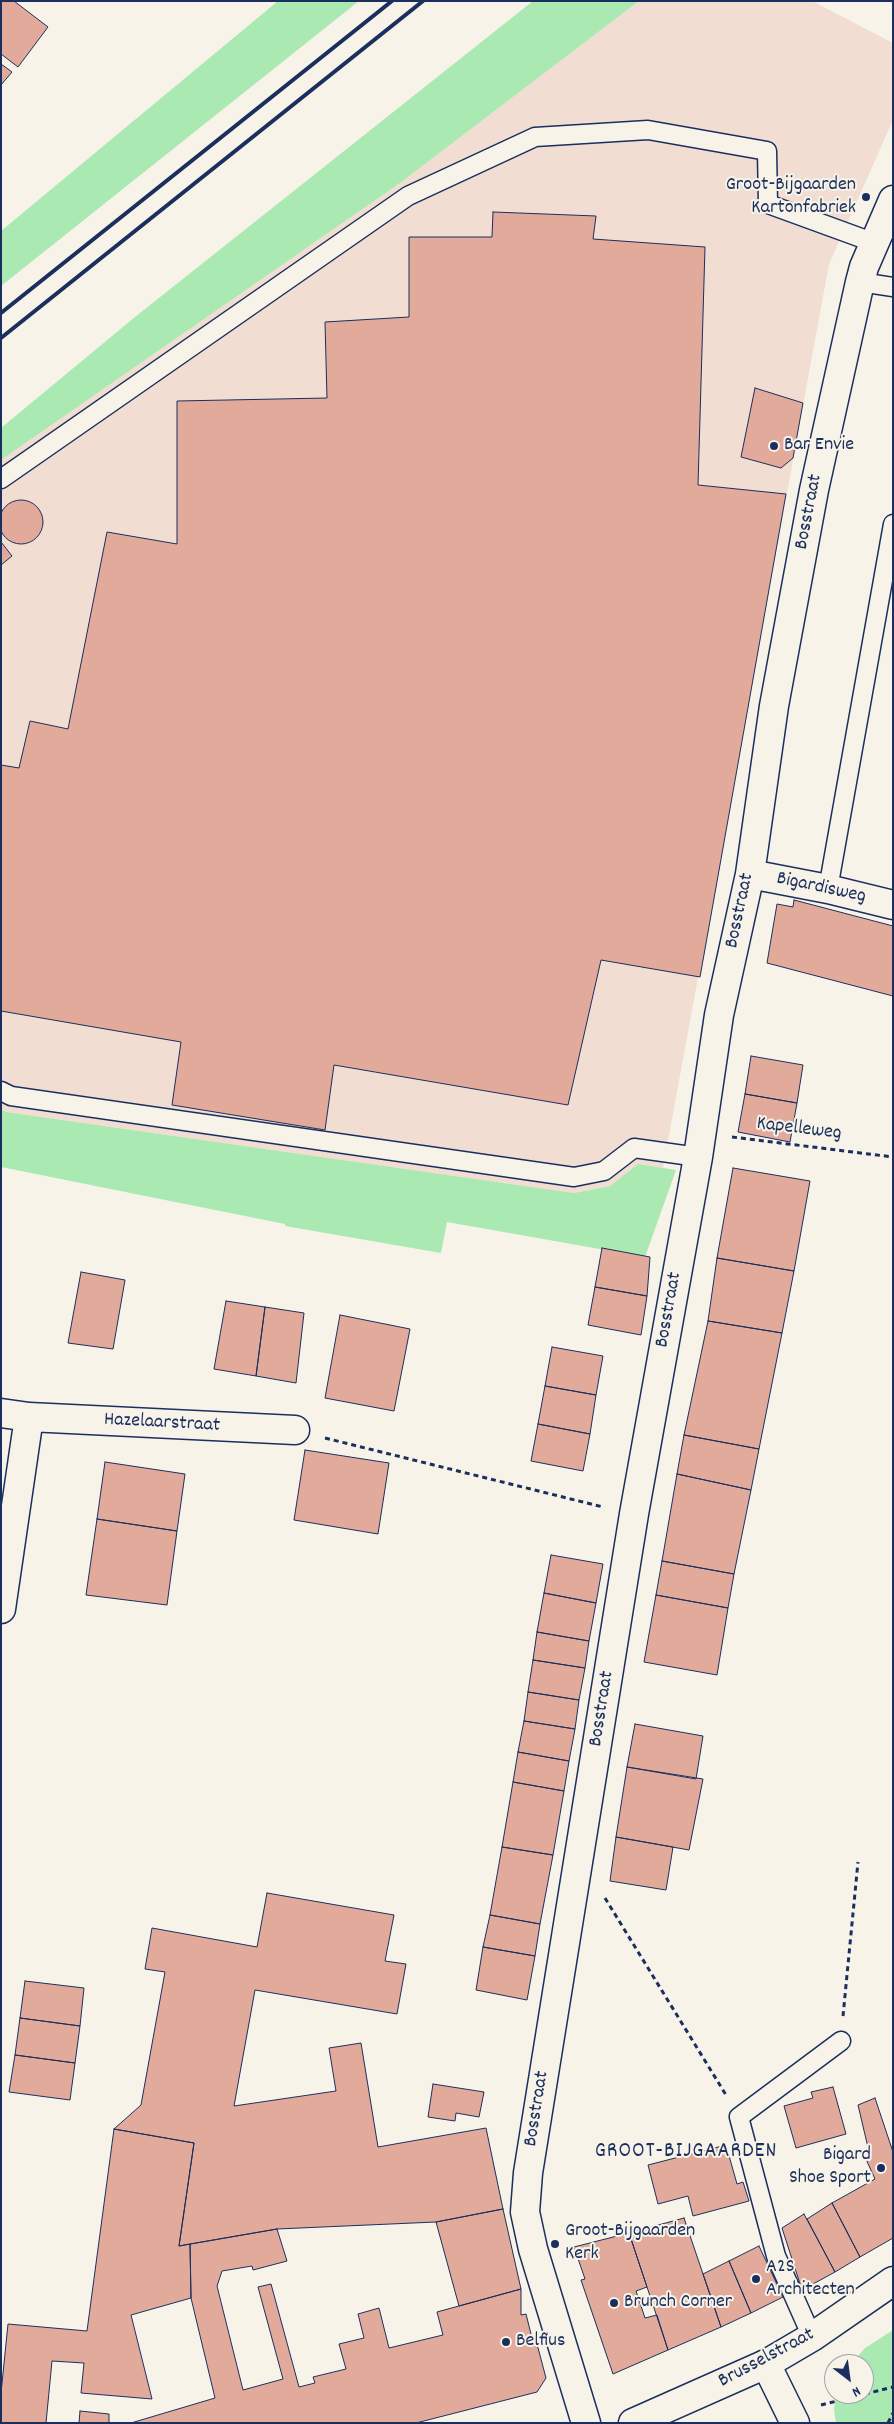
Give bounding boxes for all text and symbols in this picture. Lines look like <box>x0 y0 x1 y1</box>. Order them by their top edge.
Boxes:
place label: Groot-Bijgaarden Kartonfabriek <box>726 174 856 221</box>
marker: Groot-Bijgaarden Kartonfabriek <box>860 191 872 203</box>
place label: Bar Envie <box>784 434 854 458</box>
marker: Bar Envie <box>768 440 780 452</box>
street label: Bosstraat <box>791 472 829 552</box>
street label: Bigardisweg <box>774 868 868 910</box>
street label: Bosstraat <box>721 871 761 951</box>
street label: Kapelleweg <box>755 1113 843 1147</box>
street label: Bosstraat <box>652 1270 688 1350</box>
street label: Hazelaarstraat <box>103 1409 221 1439</box>
street label: Bosstraat <box>585 1670 621 1748</box>
street label: Bosstraat <box>520 2070 556 2148</box>
district label: GROOT-BIJGAARDEN <box>593 2140 779 2166</box>
place label: Bigard Shoe Sport <box>789 2144 871 2191</box>
marker: Bigard Shoe Sport <box>875 2162 887 2174</box>
place label: Groot-Bijgaarden Kerk <box>565 2220 695 2267</box>
marker: Groot-Bijgaarden Kerk <box>549 2238 561 2250</box>
place label: A2S Architecten <box>766 2256 855 2303</box>
marker: A2S Architecten <box>750 2273 762 2285</box>
place label: Brunch Corner <box>624 2291 732 2315</box>
marker: Brunch Corner <box>608 2297 620 2309</box>
street label: Brusselstraat <box>715 2324 819 2394</box>
place label: Belfius <box>516 2330 565 2354</box>
marker: Belfius <box>500 2336 512 2348</box>
north arrow <box>824 2354 874 2404</box>
text: N <box>848 2381 864 2402</box>

